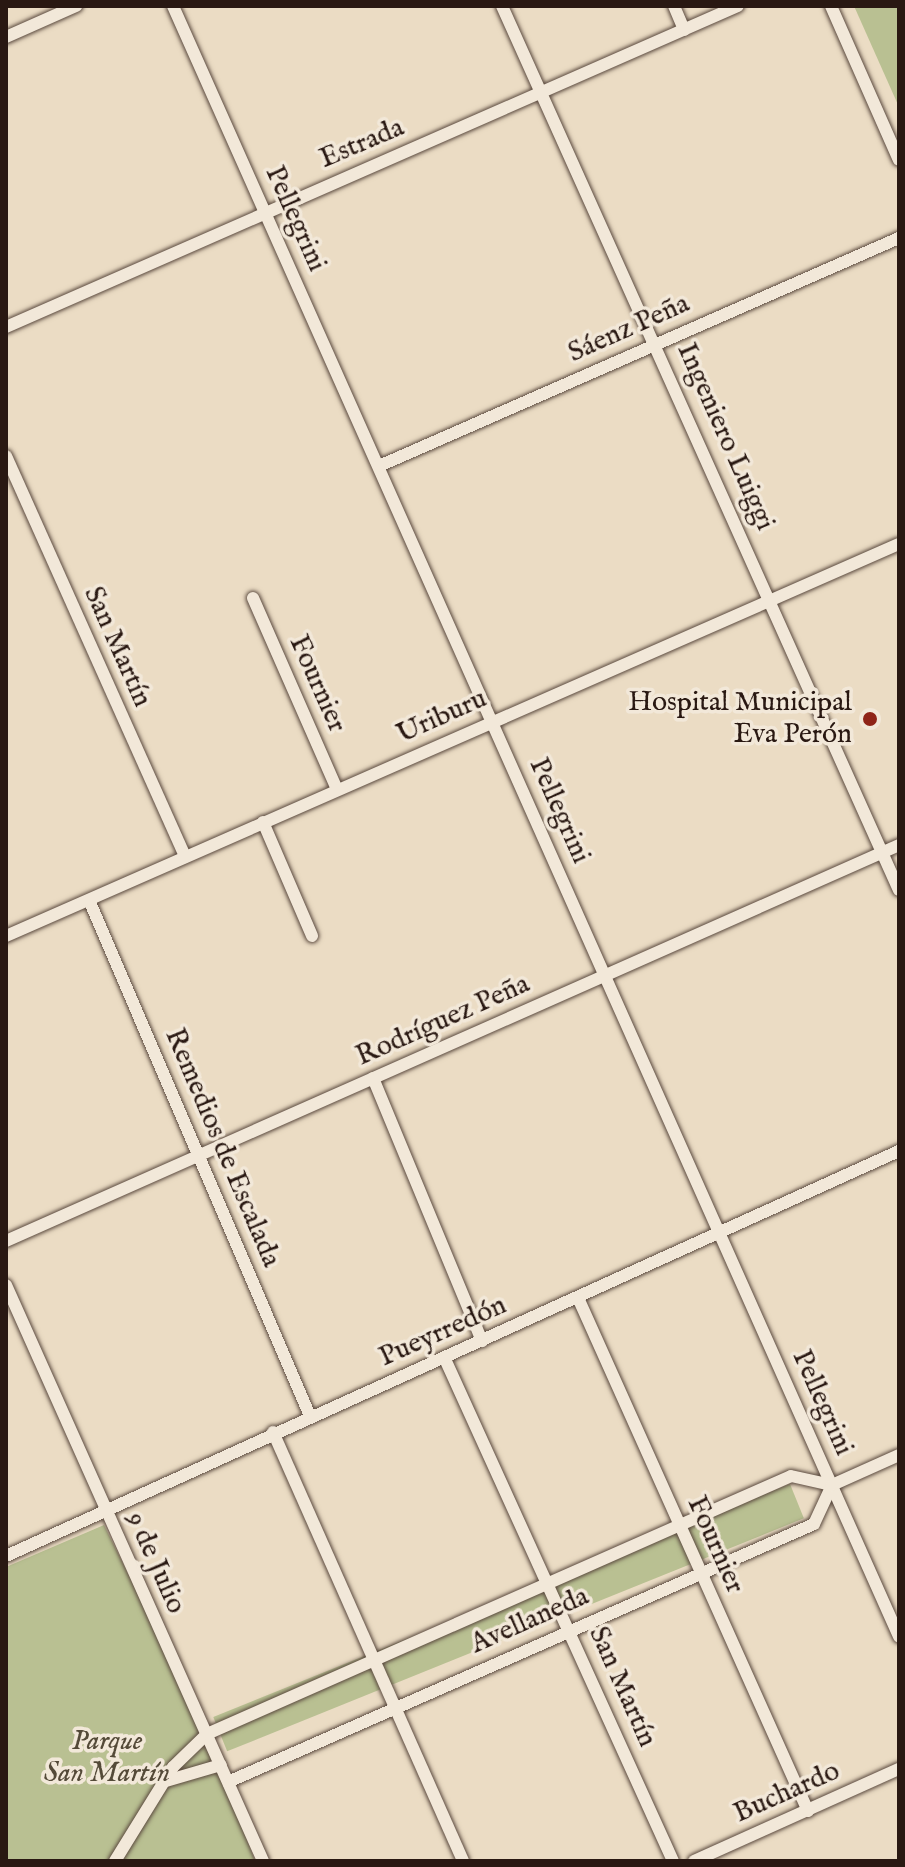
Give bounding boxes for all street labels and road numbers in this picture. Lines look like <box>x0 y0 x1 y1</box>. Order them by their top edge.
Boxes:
street label: Estrada <box>315 111 409 177</box>
street label: Pellegrini <box>257 161 333 277</box>
street label: Sáenz Peña <box>563 287 695 371</box>
street label: Ingeniero Luiggi <box>669 338 781 536</box>
street label: San Martín <box>76 582 158 712</box>
street label: Fournier <box>281 630 353 738</box>
street label: Uriburu <box>392 682 492 752</box>
street label: Pellegrini <box>521 753 597 869</box>
street label: Rodríguez Peña <box>351 968 535 1074</box>
street label: Remedios de Escalada <box>157 1024 287 1272</box>
street label: Pueyrredón <box>374 1289 512 1375</box>
street label: Pellegrini <box>784 1345 860 1461</box>
street label: Fournier <box>679 1491 751 1599</box>
street label: 9 de Julio <box>118 1507 192 1619</box>
street label: Avellaneda <box>466 1580 594 1662</box>
street label: San Martín <box>581 1622 663 1752</box>
street label: Buchardo <box>729 1755 845 1831</box>

